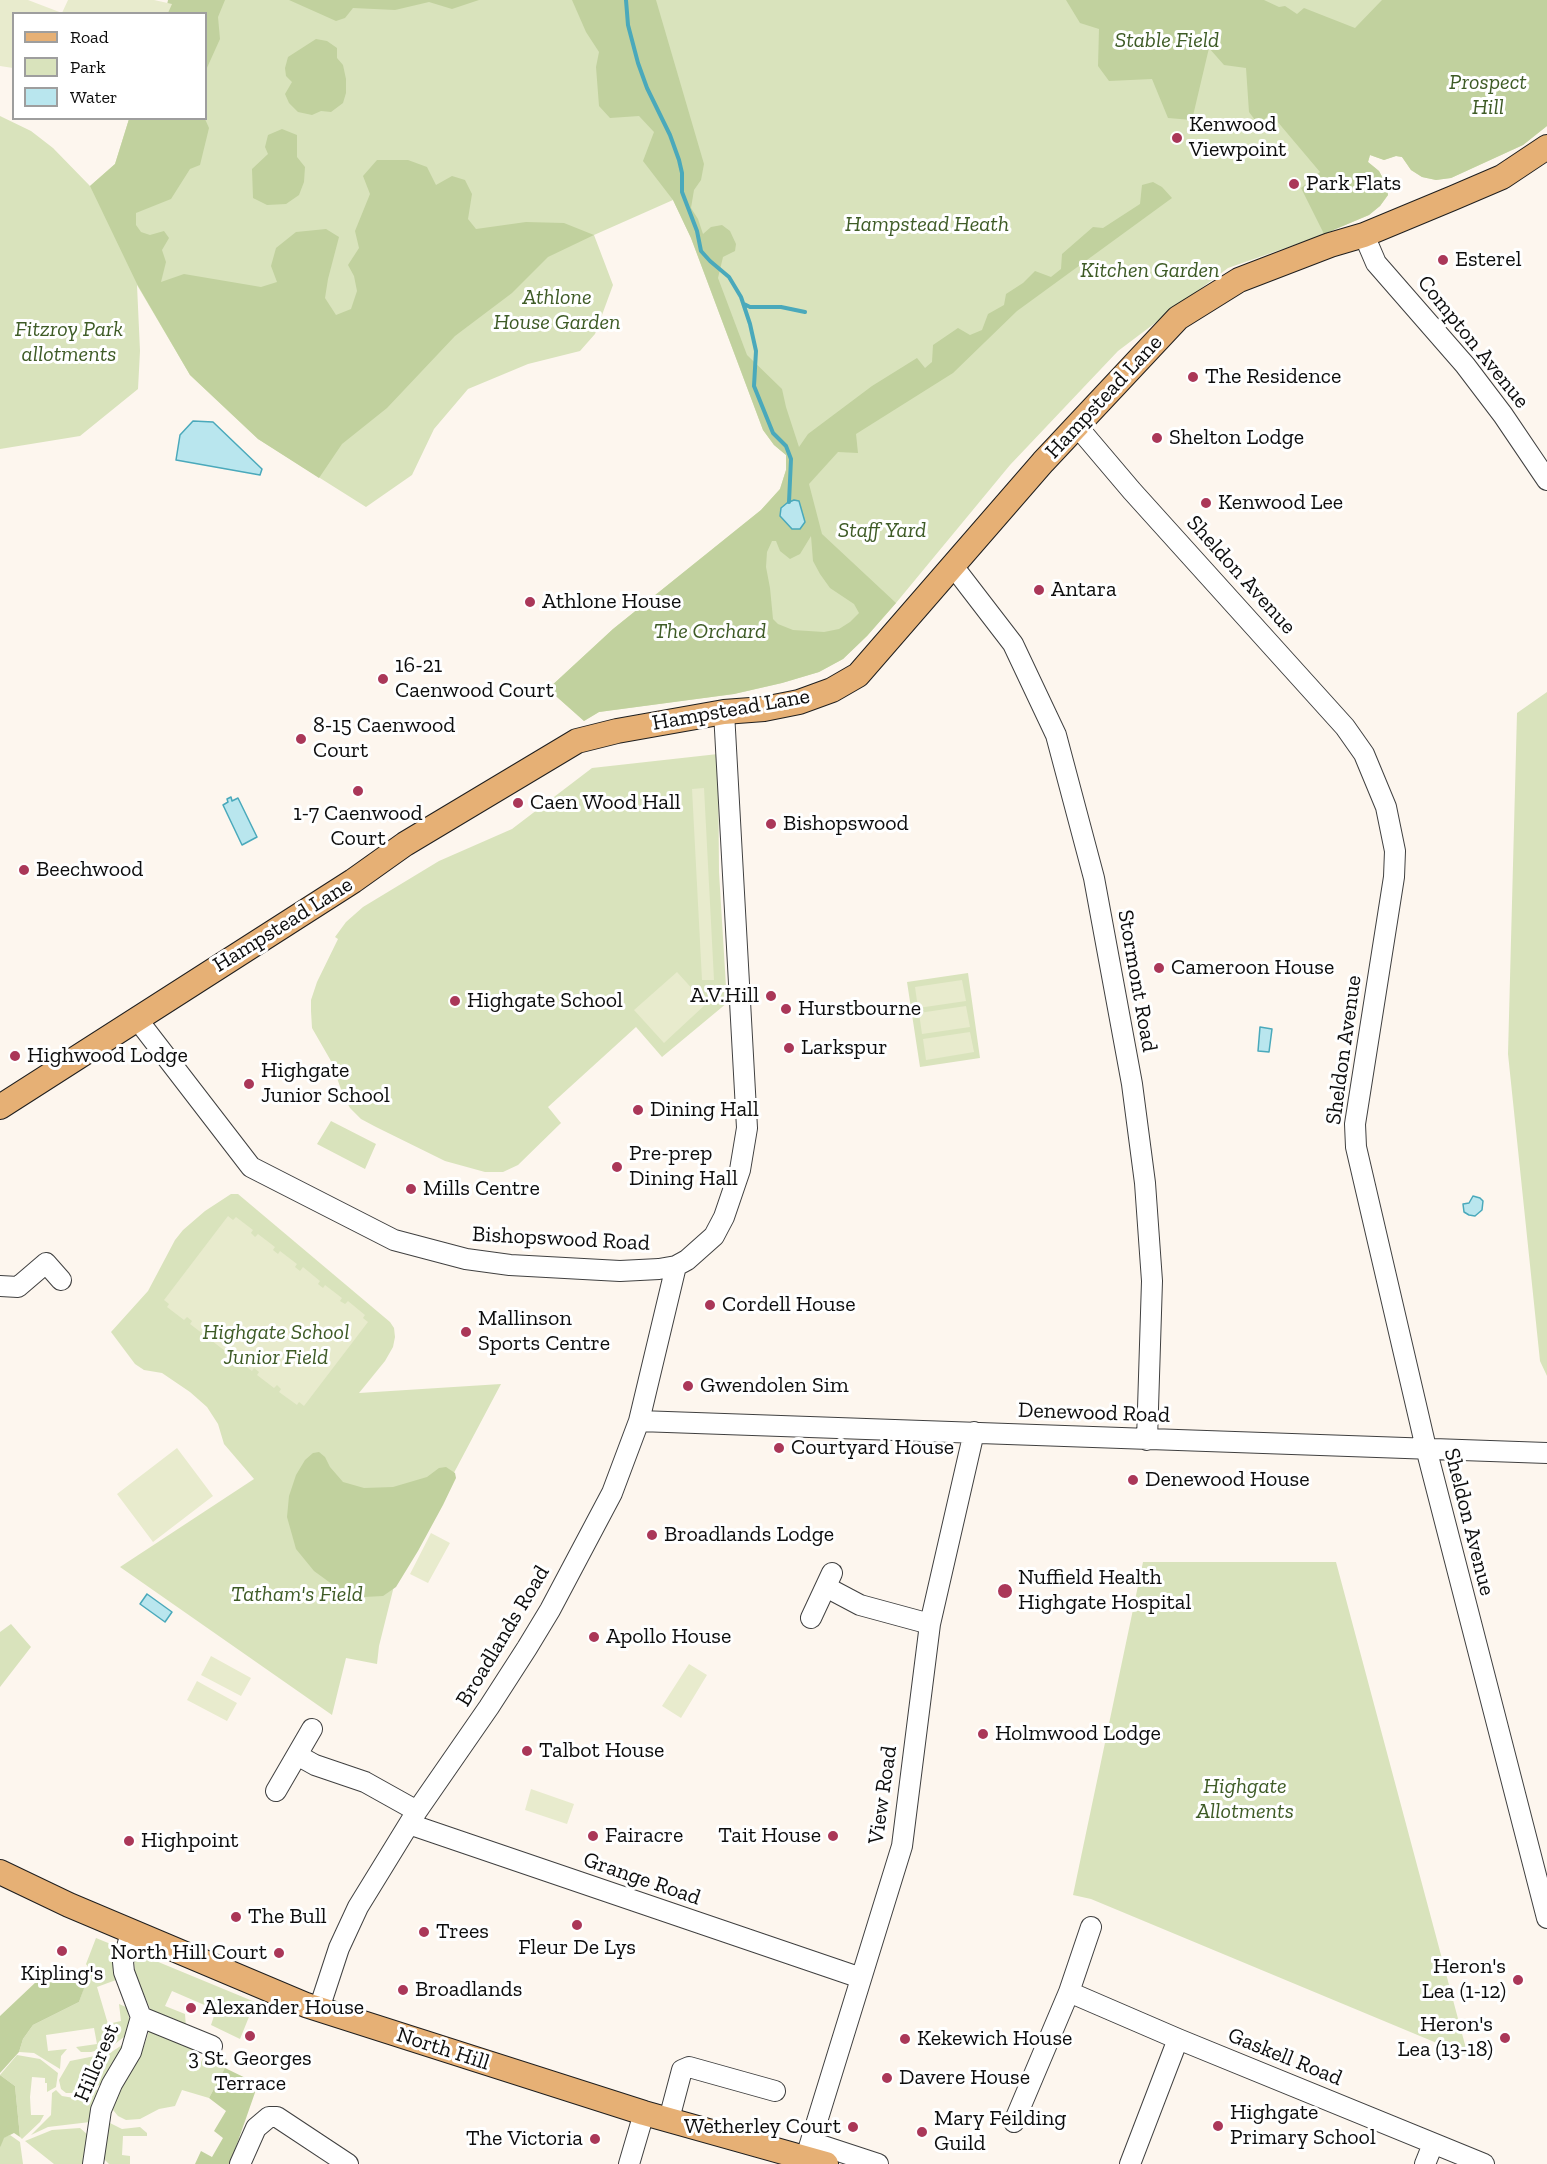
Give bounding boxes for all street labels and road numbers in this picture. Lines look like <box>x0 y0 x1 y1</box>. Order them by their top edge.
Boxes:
street label: Compton Avenue <box>1411 270 1535 414</box>
street label: Hampstead Lane <box>1040 330 1168 464</box>
street label: Sheldon Avenue <box>1181 510 1301 640</box>
street label: Hampstead Lane <box>650 683 812 737</box>
street label: Hampstead Lane <box>208 872 358 978</box>
street label: Stormont Road <box>1112 908 1162 1054</box>
street label: Sheldon Avenue <box>1320 973 1368 1127</box>
street label: Bishopswood Road <box>471 1221 651 1257</box>
street label: Denewood Road <box>1018 1397 1170 1429</box>
street label: Sheldon Avenue <box>1438 1446 1500 1598</box>
street label: Broadlands Road <box>451 1561 555 1711</box>
street label: View Road <box>863 1744 903 1846</box>
street label: Grange Road <box>580 1847 704 1911</box>
street label: Hillcrest <box>69 2020 125 2106</box>
street label: North Hill <box>393 2022 493 2076</box>
street label: Gaskell Road <box>1224 2022 1346 2092</box>

